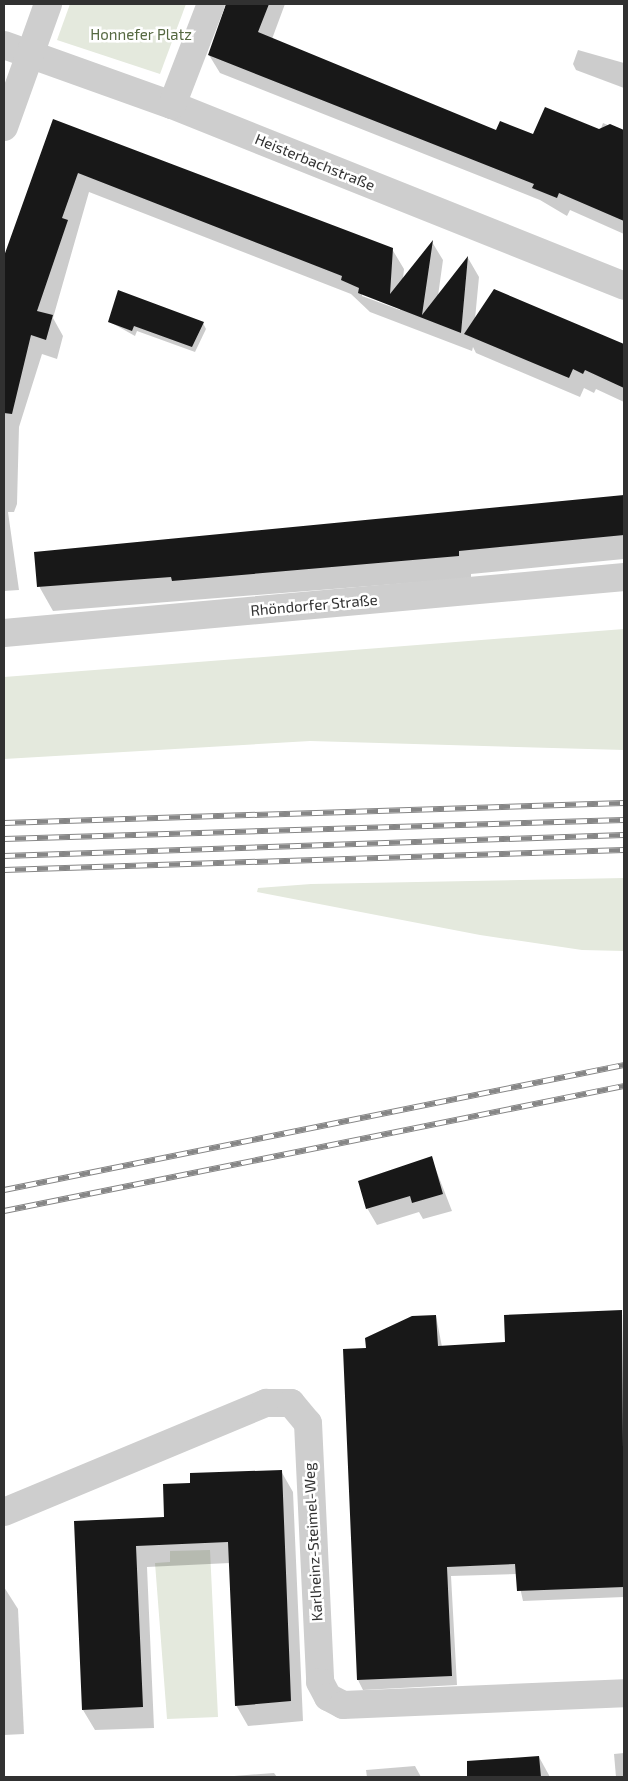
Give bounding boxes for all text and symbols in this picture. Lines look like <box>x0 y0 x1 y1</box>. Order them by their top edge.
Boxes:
park label: Honnefer Platz <box>90 26 192 44</box>
street label: Heisterbachstraße <box>252 130 378 194</box>
street label: Rhöndorfer Straße <box>250 590 378 620</box>
street label: Karlheinz-Steimel-Weg <box>300 1462 326 1622</box>

